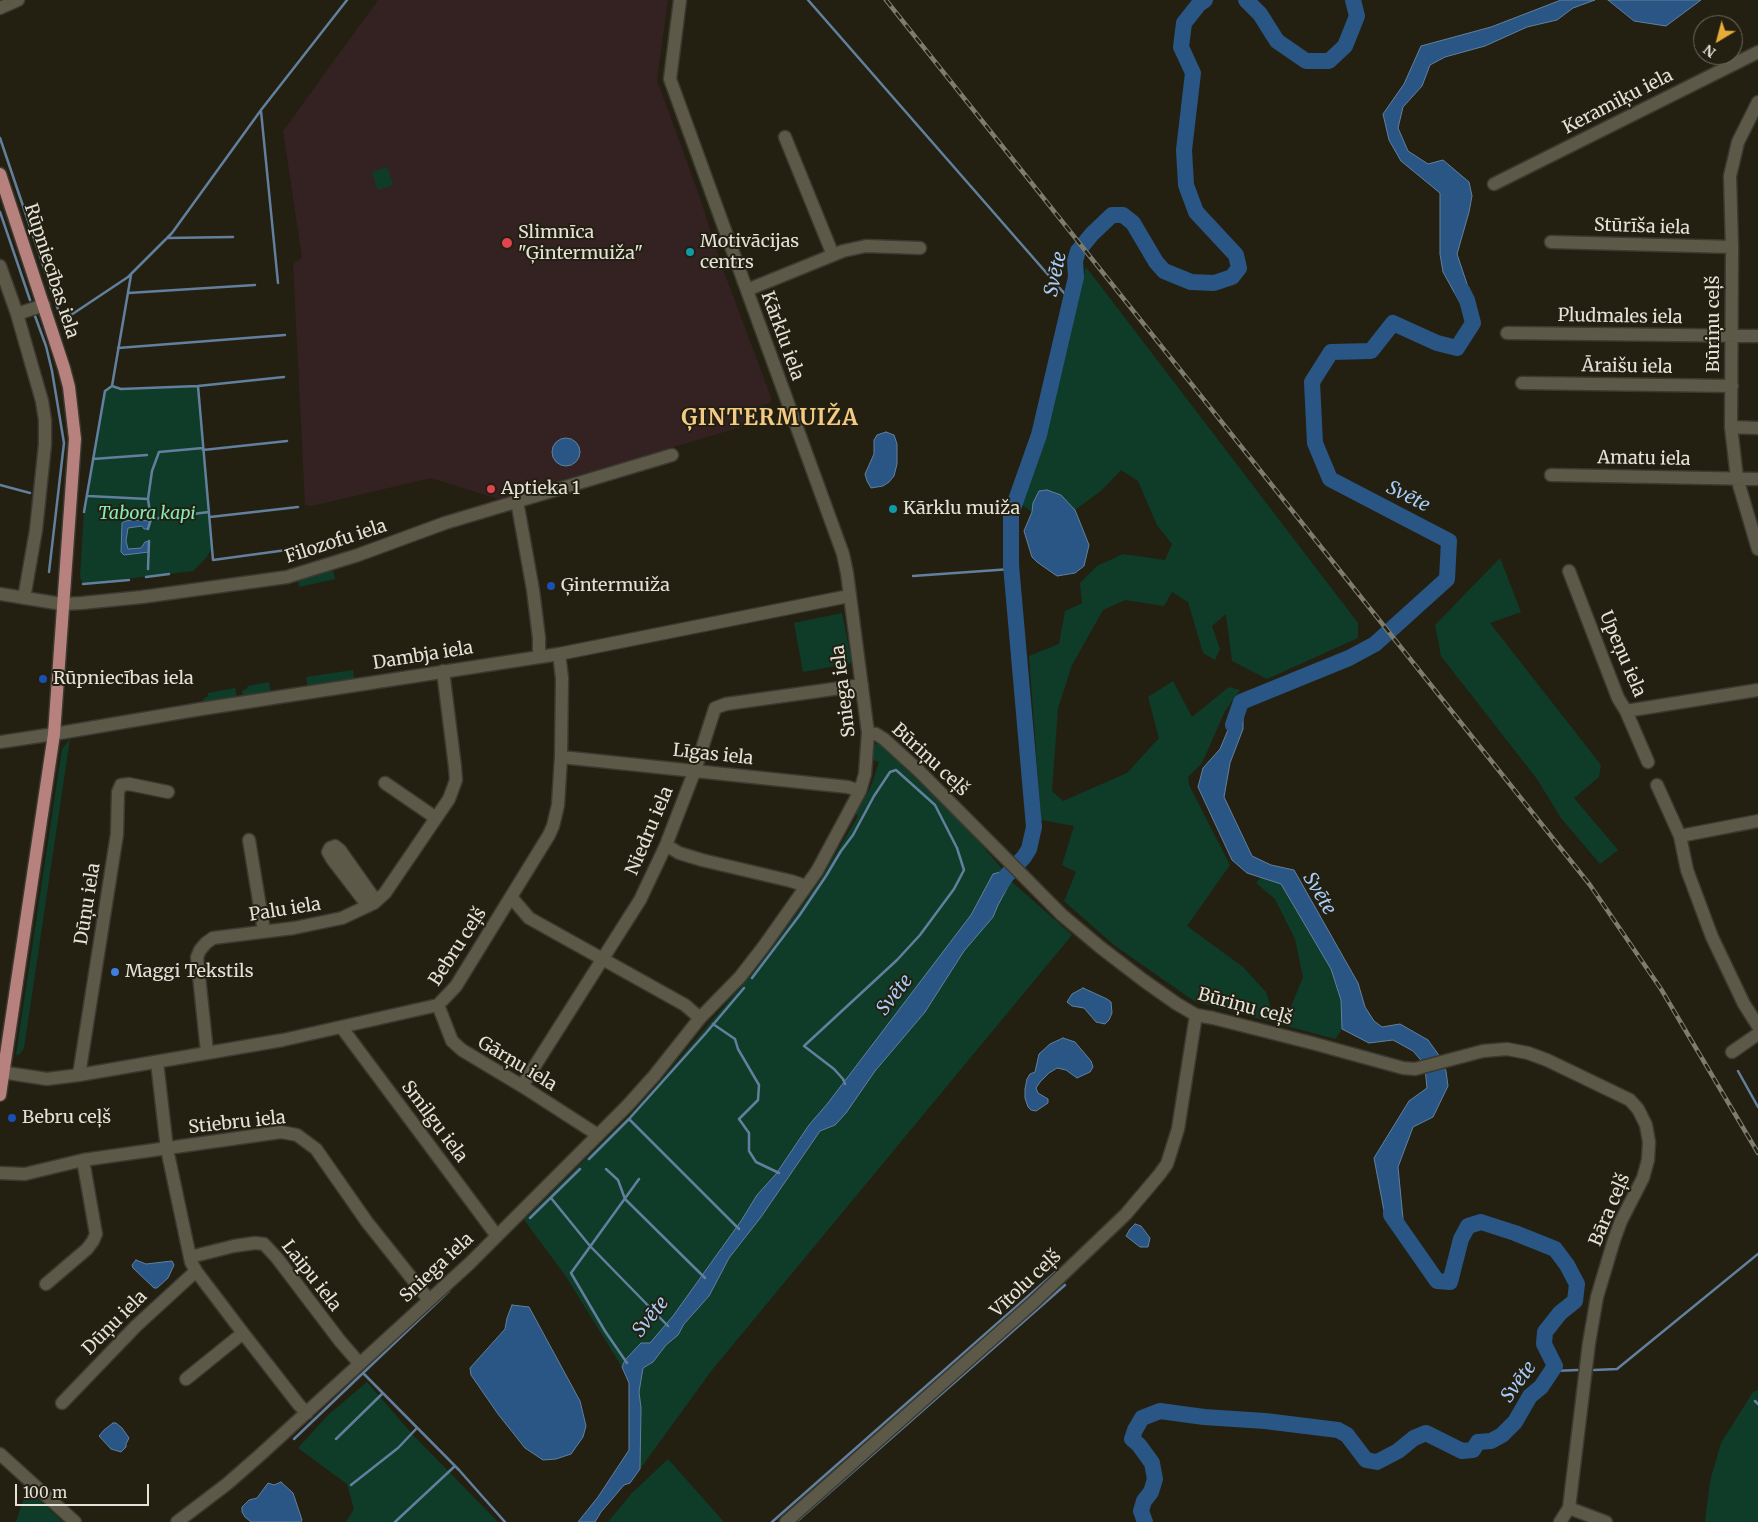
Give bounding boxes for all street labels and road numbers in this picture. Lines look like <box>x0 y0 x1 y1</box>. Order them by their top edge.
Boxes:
street label: Keramiķu iela <box>1559 65 1677 139</box>
street label: Rūpniecības iela <box>19 201 83 341</box>
street label: Stūrīša iela <box>1594 215 1690 239</box>
street label: Būriņu ceļš <box>1703 275 1725 373</box>
street label: Kārklu iela <box>756 289 808 383</box>
street label: Pludmales iela <box>1557 305 1683 329</box>
street label: Āraišu iela <box>1581 355 1673 379</box>
street label: Amatu iela <box>1597 447 1691 471</box>
street label: Filozofu iela <box>283 515 389 569</box>
street label: Upeņu iela <box>1594 608 1650 700</box>
street label: Dambja iela <box>371 637 475 675</box>
street label: Sniega iela <box>828 644 860 738</box>
street label: Būriņu ceļš <box>887 719 973 801</box>
street label: Līgas iela <box>672 740 754 770</box>
street label: Niedru iela <box>622 783 678 879</box>
street label: Dūņu iela <box>71 862 105 946</box>
street label: Palu iela <box>248 894 322 926</box>
street label: Bebru ceļš <box>425 904 491 990</box>
street label: Būriņu ceļš <box>1195 984 1295 1030</box>
street label: Gārņu iela <box>474 1032 560 1096</box>
street label: Smilgu iela <box>396 1077 472 1167</box>
street label: Stiebru iela <box>187 1107 287 1139</box>
street label: Bāra ceļš <box>1585 1170 1635 1250</box>
street label: Sniega iela <box>396 1228 478 1308</box>
street label: Laipu iela <box>277 1236 345 1316</box>
street label: Vītolu ceļš <box>986 1246 1066 1322</box>
street label: Dūņu iela <box>78 1286 152 1360</box>

